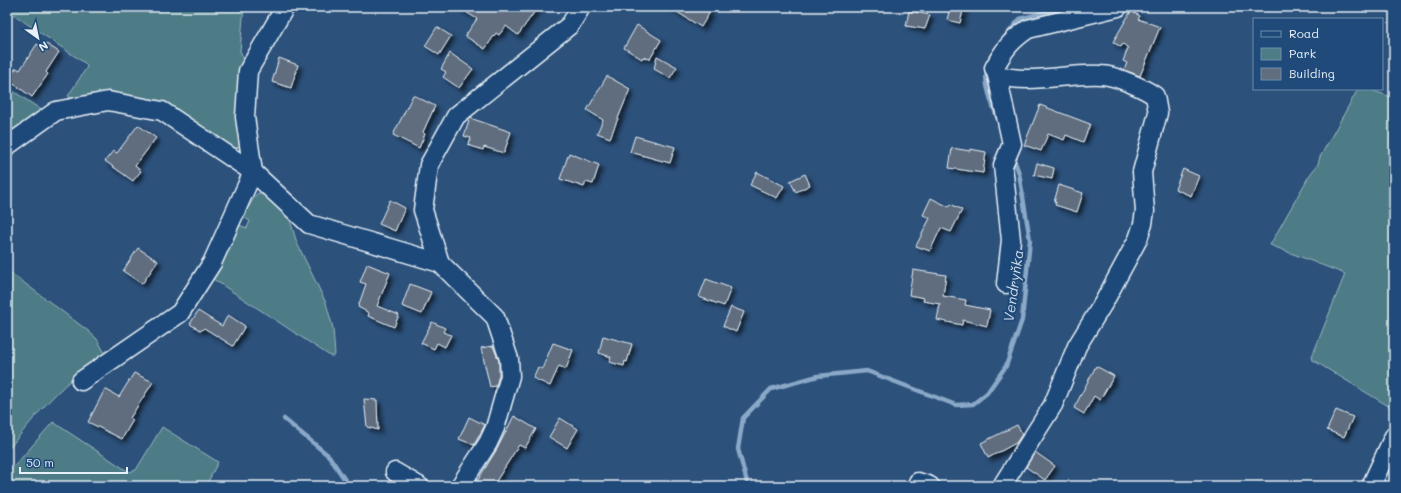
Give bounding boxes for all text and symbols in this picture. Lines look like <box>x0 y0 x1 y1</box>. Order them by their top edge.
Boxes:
north arrow <box>18 18 58 58</box>
legend <box>1253 18 1383 90</box>
text: Road <box>1289 25 1319 41</box>
text: N <box>36 38 51 55</box>
text: Park <box>1289 45 1316 61</box>
text: Building <box>1289 65 1335 81</box>
water label: Vendryňka <box>999 249 1027 323</box>
scale bar <box>20 449 127 475</box>
text: 50 m <box>26 454 54 470</box>

